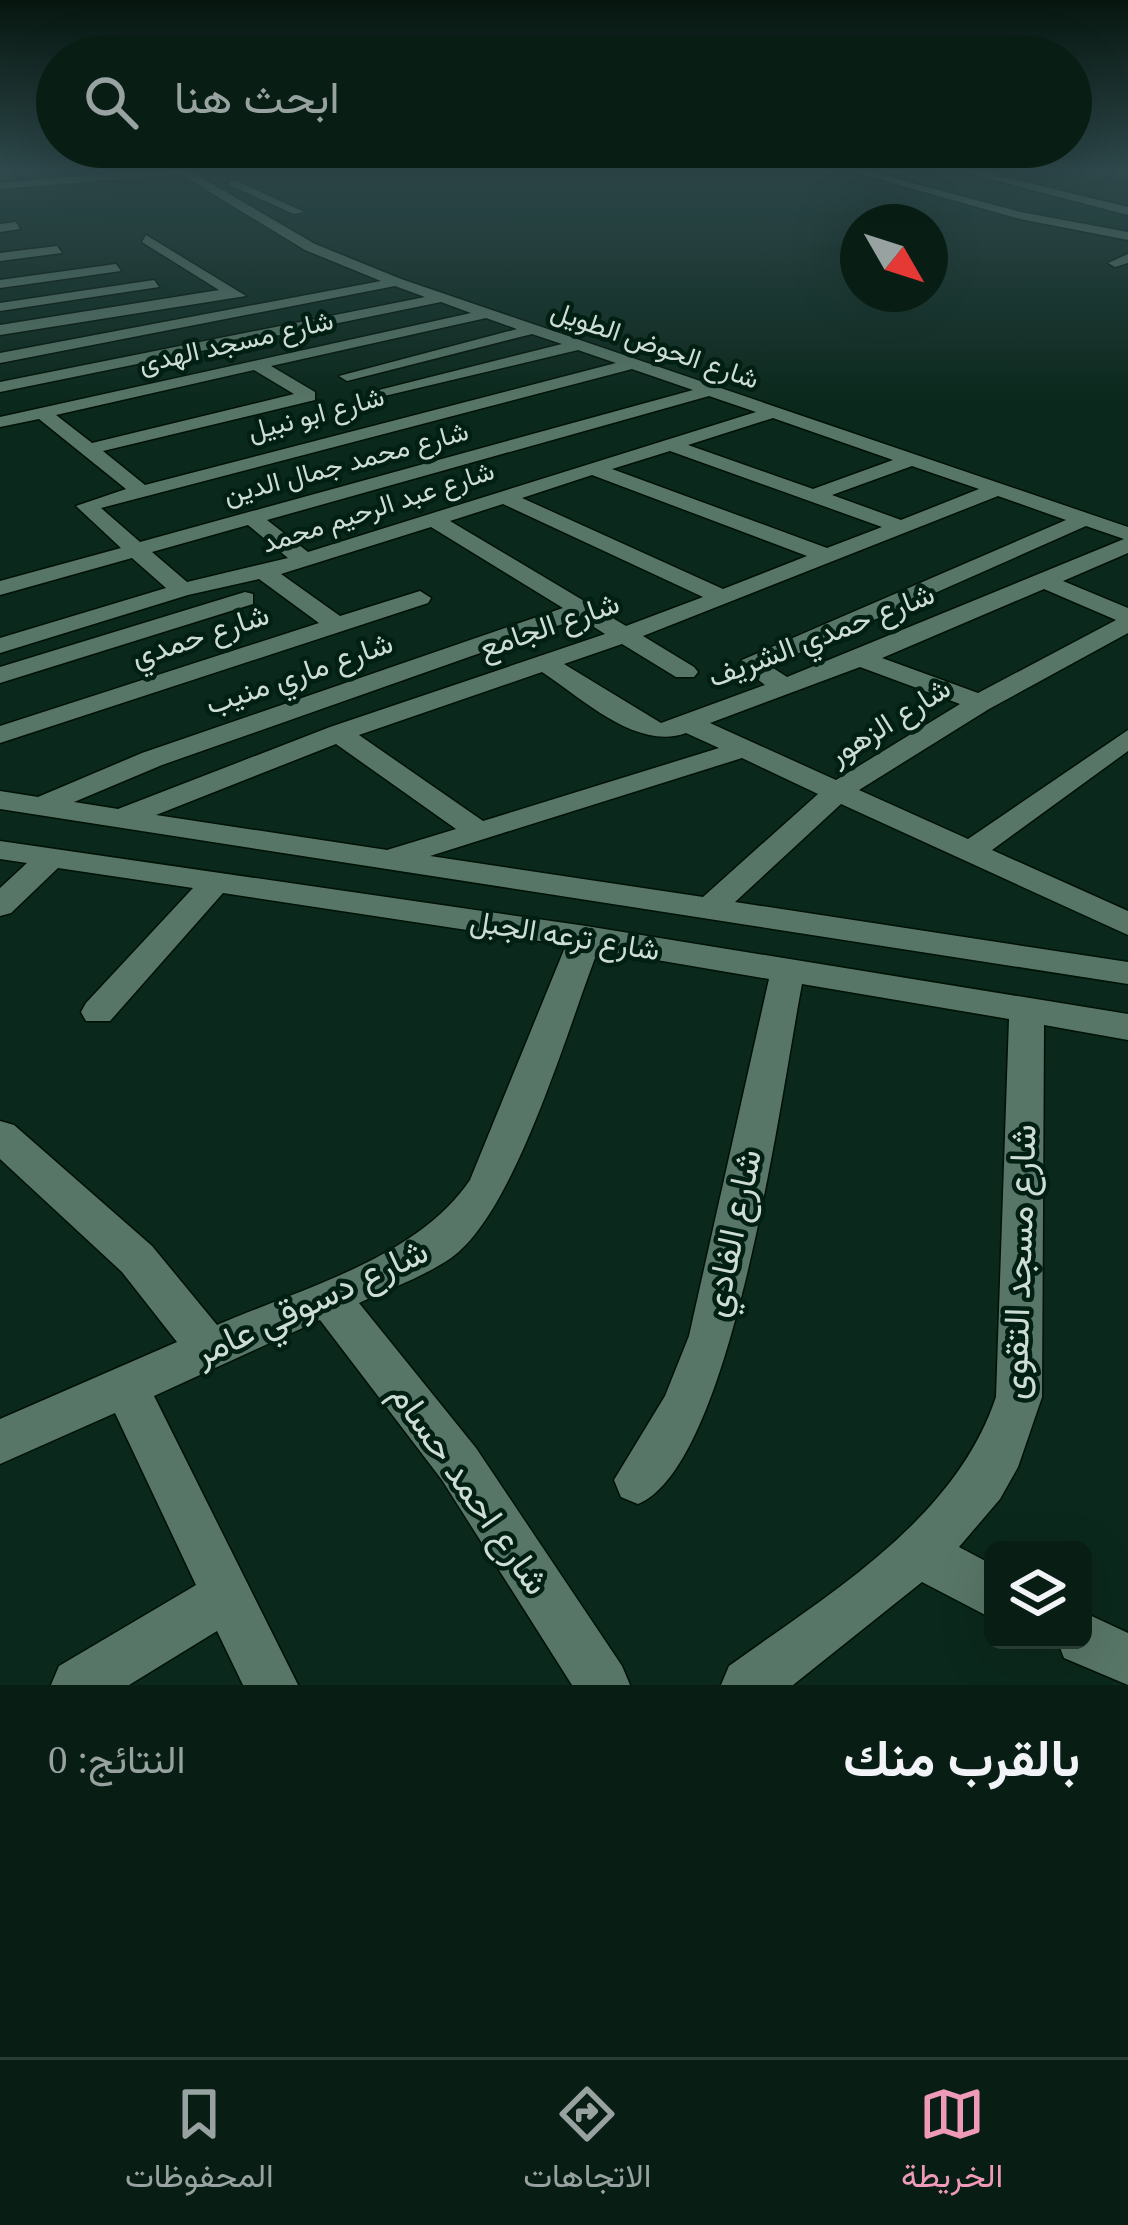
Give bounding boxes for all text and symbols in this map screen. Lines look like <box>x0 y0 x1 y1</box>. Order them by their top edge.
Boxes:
search box <box>36 36 1092 168</box>
icon: search <box>78 69 144 135</box>
text: ابحث هنا <box>174 73 340 123</box>
north arrow <box>840 204 948 312</box>
street label: شارع الحوض الطويل <box>546 295 763 397</box>
street label: شارع مسجد الهدى <box>136 305 337 382</box>
street label: شارع ابو نبيل <box>245 381 388 449</box>
street label: شارع محمد جمال الدين <box>220 416 473 513</box>
street label: شارع عبد الرحيم محمد <box>258 455 499 562</box>
street label: شارع حمدي الشريف <box>703 577 942 701</box>
street label: شارع الجامع <box>475 586 625 668</box>
street label: شارع حمدي <box>127 597 275 680</box>
street label: شارع ماري منيب <box>201 626 399 728</box>
street label: شارع الزهور <box>821 671 958 775</box>
street label: شارع ترعه الجبل <box>467 904 662 970</box>
street label: شارع مسجد التقوى <box>994 1124 1048 1401</box>
street label: شارع الفادي <box>695 1146 778 1322</box>
street label: شارع دسوقي عامر <box>187 1230 438 1382</box>
street label: شارع احمد حسام <box>379 1376 558 1604</box>
map controls <box>984 1541 1092 1649</box>
button: layers <box>984 1541 1092 1649</box>
text: بالقرب منك <box>843 1731 1080 1787</box>
text: النتائج: 0 <box>48 1738 185 1781</box>
tab: المحفوظات <box>125 2081 274 2205</box>
tab: الاتجاهات <box>523 2081 651 2205</box>
tab: الخريطة <box>901 2081 1003 2205</box>

